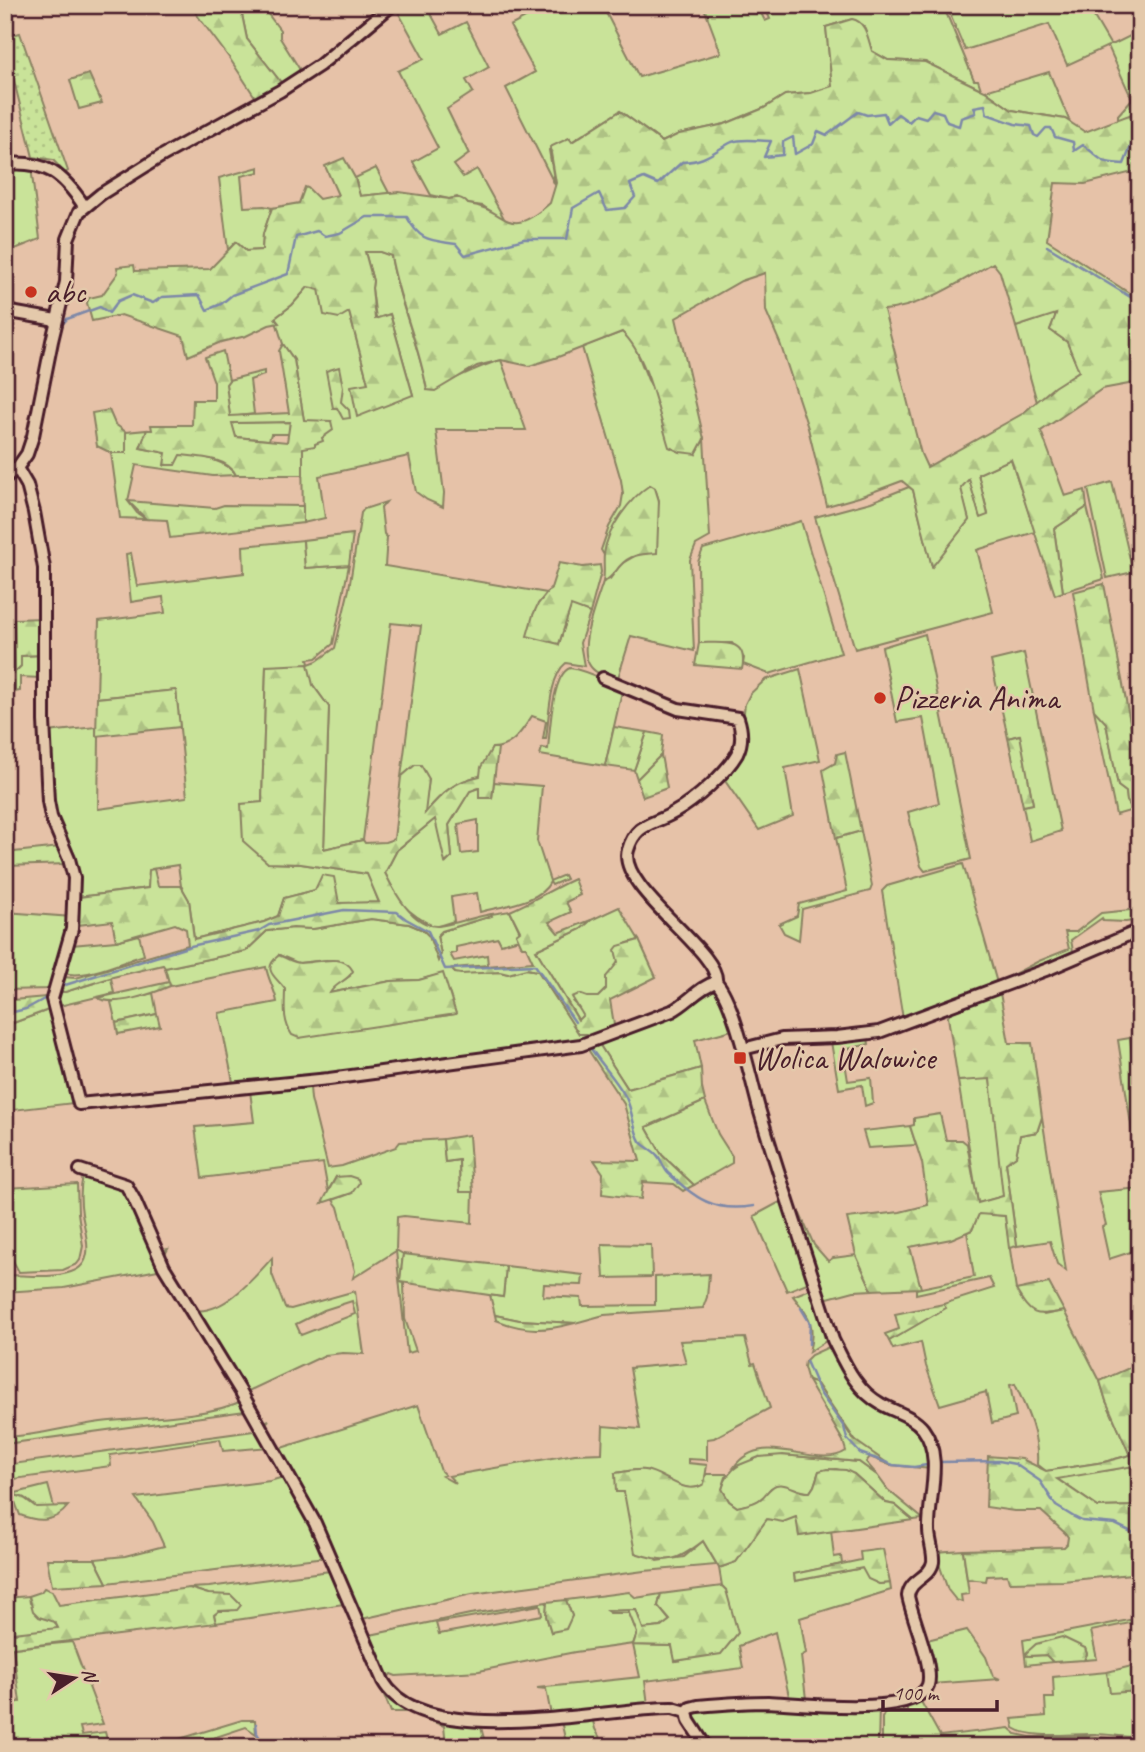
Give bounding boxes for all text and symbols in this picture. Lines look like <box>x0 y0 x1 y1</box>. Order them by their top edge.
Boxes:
place label: abc <box>45 271 87 313</box>
marker: abc <box>23 284 39 300</box>
place label: Pizzeria Anima <box>894 677 1061 719</box>
marker: Pizzeria Anima <box>872 690 888 706</box>
place label: Wolica Walowice <box>754 1037 937 1079</box>
marker: Wolica Walowice <box>732 1050 748 1066</box>
north arrow <box>38 1644 108 1714</box>
text: N <box>77 1666 103 1686</box>
scale bar <box>883 1668 996 1712</box>
text: 100 m <box>893 1680 940 1706</box>

